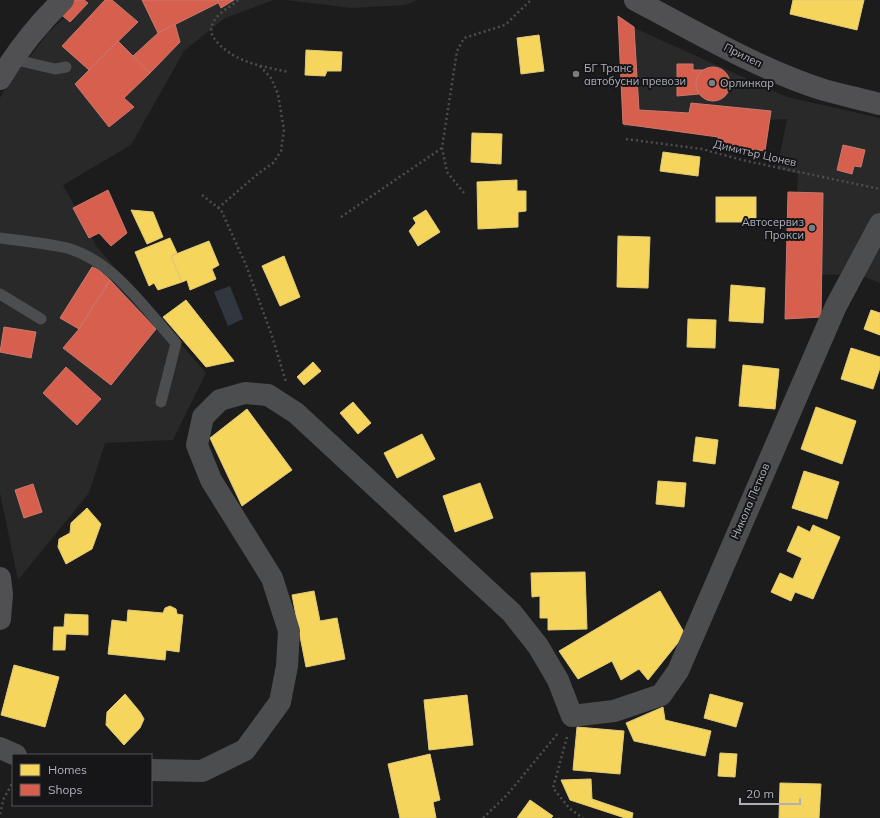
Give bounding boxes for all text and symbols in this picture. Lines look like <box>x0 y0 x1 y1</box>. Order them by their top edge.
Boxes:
street label: Прилеп <box>722 40 764 70</box>
place label: БГ Транс автобусни превози <box>584 61 686 88</box>
marker: БГ Транс автобусни превози <box>571 69 581 79</box>
place label: Орлинкар <box>720 76 774 90</box>
marker: Орлинкар <box>707 78 717 88</box>
street label: Димитър Цонев <box>712 137 798 169</box>
place label: Автосервиз Прокси <box>742 215 804 242</box>
marker: Автосервиз Прокси <box>807 223 817 233</box>
street label: Никола Петков <box>728 461 772 541</box>
legend <box>12 754 152 806</box>
text: Homes <box>48 762 87 777</box>
scale bar <box>740 780 800 806</box>
text: Shops <box>48 782 83 797</box>
text: 20 m <box>746 786 774 801</box>

